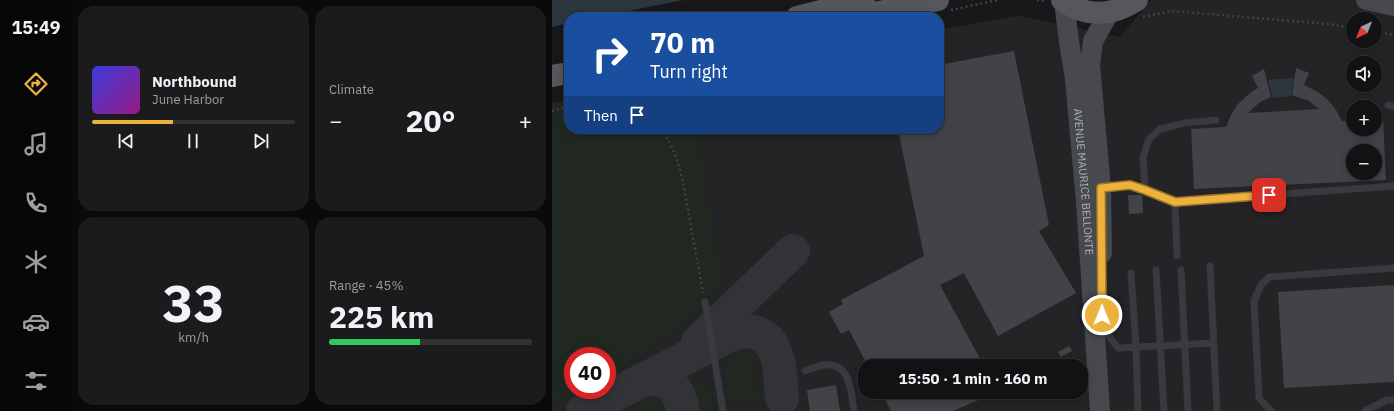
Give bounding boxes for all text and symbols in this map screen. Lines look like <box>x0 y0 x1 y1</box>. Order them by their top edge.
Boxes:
north arrow <box>1346 12 1382 48</box>
map controls <box>1346 12 1382 180</box>
text: 15:49 <box>11 16 61 39</box>
text: 70 m <box>650 24 715 61</box>
icon: right <box>584 28 636 80</box>
button: sound <box>1346 56 1382 92</box>
text: Turn right <box>650 60 728 83</box>
icon: directions <box>22 70 50 98</box>
text: Northbound <box>152 72 237 91</box>
text: Climate <box>329 81 374 98</box>
text: June Harbor <box>152 91 224 108</box>
button: + <box>1346 100 1382 136</box>
text: 20° <box>405 101 456 140</box>
icon: arrive <box>626 104 648 126</box>
text: − <box>329 106 342 135</box>
text: + <box>519 106 532 135</box>
text: Then <box>584 106 618 125</box>
street label: AVENUE MAURICE BELLONTE <box>1071 108 1097 256</box>
icon: music <box>22 130 50 158</box>
icon: previous <box>115 130 137 152</box>
icon: pause <box>182 130 204 152</box>
icon: next <box>250 130 272 152</box>
button: − <box>1346 144 1382 180</box>
pin <box>1252 178 1286 212</box>
icon: arrive <box>1258 184 1280 206</box>
icon: phone <box>22 189 50 217</box>
icon: climate <box>22 248 50 276</box>
text: 33 <box>162 269 225 336</box>
text: Range · 45% <box>329 277 403 294</box>
position arrow <box>1081 294 1123 336</box>
text: 225 km <box>329 297 434 336</box>
icon: car <box>22 308 50 336</box>
text: km/h <box>178 329 209 346</box>
speed limit sign: 40 <box>564 347 616 399</box>
icon: filters <box>22 367 50 395</box>
text: 15:50 · 1 min · 160 m <box>899 369 1047 388</box>

